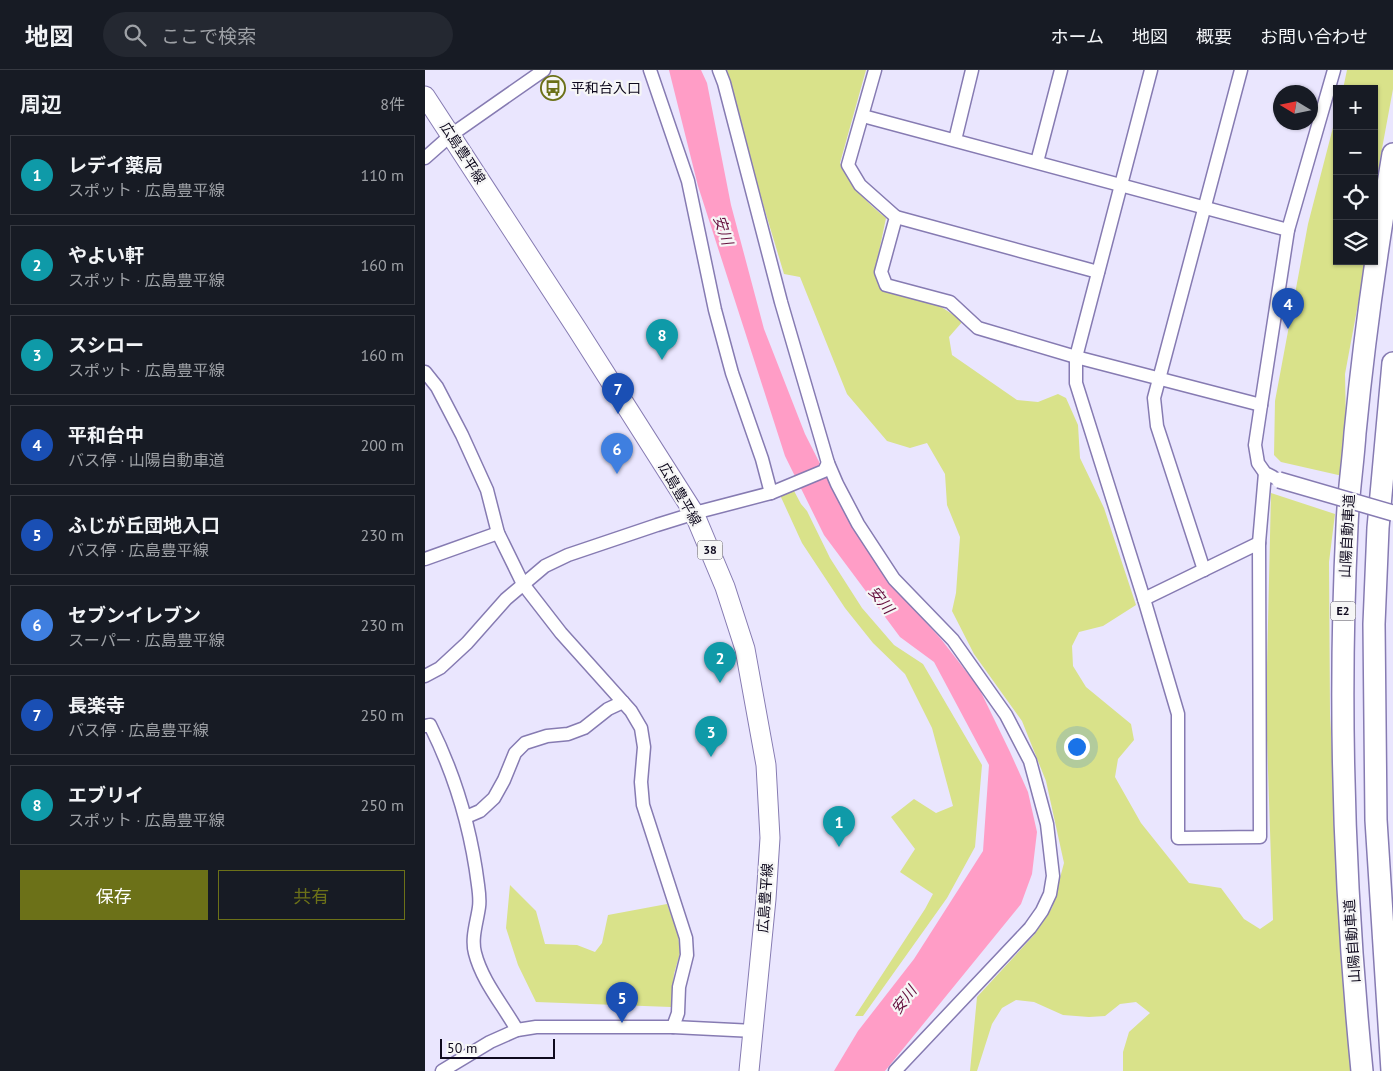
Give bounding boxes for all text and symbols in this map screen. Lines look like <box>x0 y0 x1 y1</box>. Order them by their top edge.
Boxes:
search box <box>103 12 453 57</box>
text: 地図 <box>25 21 73 52</box>
icon: search <box>121 21 149 49</box>
text: ここで検索 <box>161 24 256 48</box>
text: ホーム <box>1051 25 1104 48</box>
text: 地図 <box>1132 25 1168 48</box>
text: 概要 <box>1196 25 1232 48</box>
text: お問い合わせ <box>1260 25 1368 48</box>
bus stop icon: 平和台入口 <box>540 75 566 101</box>
place label: 平和台入口 <box>571 79 641 97</box>
north arrow <box>1273 85 1318 130</box>
map controls <box>1333 85 1378 265</box>
button: + <box>1333 85 1378 130</box>
text: 周辺 <box>20 91 62 118</box>
text: 8件 <box>380 94 405 114</box>
street label: 広島豊平線 <box>436 119 490 187</box>
button: − <box>1333 130 1378 175</box>
text: レデイ薬局 <box>68 153 163 177</box>
text: 1 <box>32 165 42 185</box>
text: 110 m <box>361 165 404 185</box>
button: locate <box>1333 175 1378 220</box>
text: スポット · 広島豊平線 <box>68 180 225 200</box>
water label: 安川 <box>710 213 738 249</box>
button: layers <box>1333 220 1378 265</box>
text: やよい軒 <box>68 243 144 267</box>
text: 2 <box>32 255 42 275</box>
text: 160 m <box>361 255 404 275</box>
text: スポット · 広島豊平線 <box>68 270 225 290</box>
pin: 4 <box>1272 288 1304 329</box>
pin: 8 <box>646 319 678 360</box>
text: スシロー <box>68 333 144 357</box>
text: 3 <box>32 345 42 365</box>
text: 160 m <box>361 345 404 365</box>
text: スポット · 広島豊平線 <box>68 360 225 380</box>
pin: 7 <box>602 373 634 414</box>
text: 平和台中 <box>68 423 144 447</box>
pin: 6 <box>601 433 633 474</box>
text: 4 <box>32 435 42 455</box>
text: 200 m <box>361 435 404 455</box>
text: バス停 · 山陽自動車道 <box>68 450 225 470</box>
street label: 広島豊平線 <box>655 459 705 529</box>
street label: 山陽自動車道 <box>1336 494 1358 578</box>
text: ふじが丘団地入口 <box>68 513 220 537</box>
text: 5 <box>32 525 42 545</box>
text: 230 m <box>361 525 404 545</box>
text: バス停 · 広島豊平線 <box>68 540 209 560</box>
road number: 38 <box>697 540 723 560</box>
water label: 安川 <box>865 582 899 619</box>
road number: E2 <box>1331 602 1355 620</box>
text: セブンイレブン <box>68 603 201 627</box>
text: 6 <box>32 615 42 635</box>
text: 230 m <box>361 615 404 635</box>
text: スーパー · 広島豊平線 <box>68 630 225 650</box>
pin: 2 <box>704 642 736 683</box>
text: 長楽寺 <box>68 693 125 717</box>
text: 7 <box>32 705 42 725</box>
text: 250 m <box>361 705 404 725</box>
pin: 3 <box>695 716 727 757</box>
text: バス停 · 広島豊平線 <box>68 720 209 740</box>
your location <box>1064 734 1090 760</box>
text: エブリイ <box>68 783 144 807</box>
text: 8 <box>32 795 42 815</box>
text: 250 m <box>361 795 404 815</box>
pin: 1 <box>823 806 855 847</box>
text: スポット · 広島豊平線 <box>68 810 225 830</box>
street label: 広島豊平線 <box>754 862 776 934</box>
button: 保存 <box>20 870 208 920</box>
button: 共有 <box>218 870 405 920</box>
street label: 山陽自動車道 <box>1340 898 1364 984</box>
water label: 安川 <box>887 980 922 1017</box>
pin: 5 <box>606 982 638 1023</box>
scale bar <box>440 1036 555 1059</box>
text: 50 m <box>447 1039 477 1057</box>

